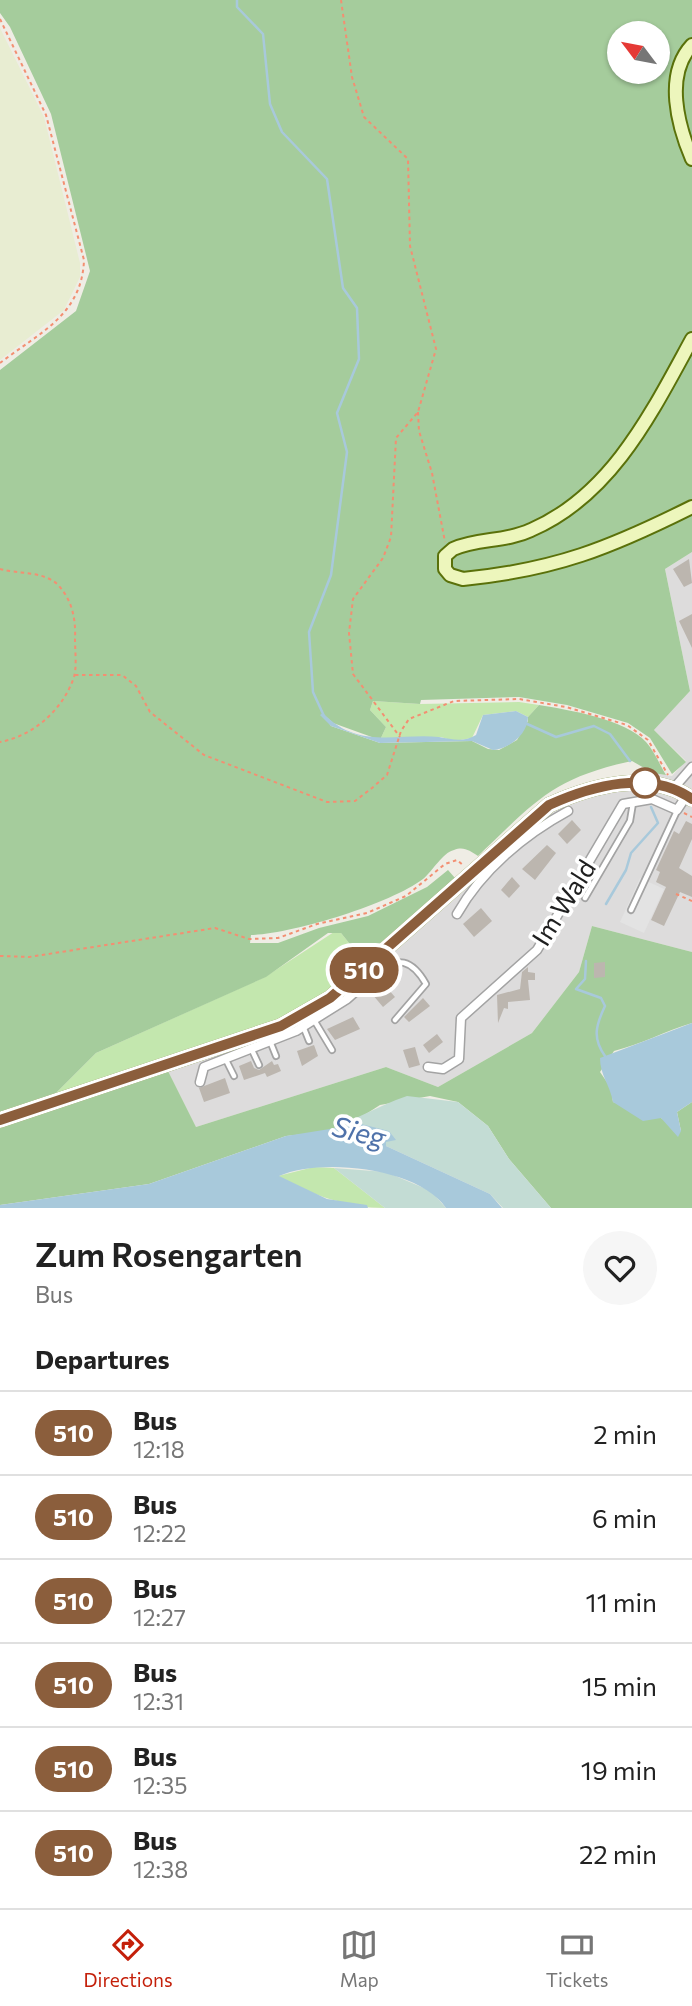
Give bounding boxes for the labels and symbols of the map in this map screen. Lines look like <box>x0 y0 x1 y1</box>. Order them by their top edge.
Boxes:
north arrow <box>607 21 670 84</box>
unlabelled marker <box>630 768 660 798</box>
street label: Im Wald <box>524 854 601 951</box>
line badge: 510 <box>324 947 404 993</box>
water label: Sieg <box>329 1108 391 1154</box>

